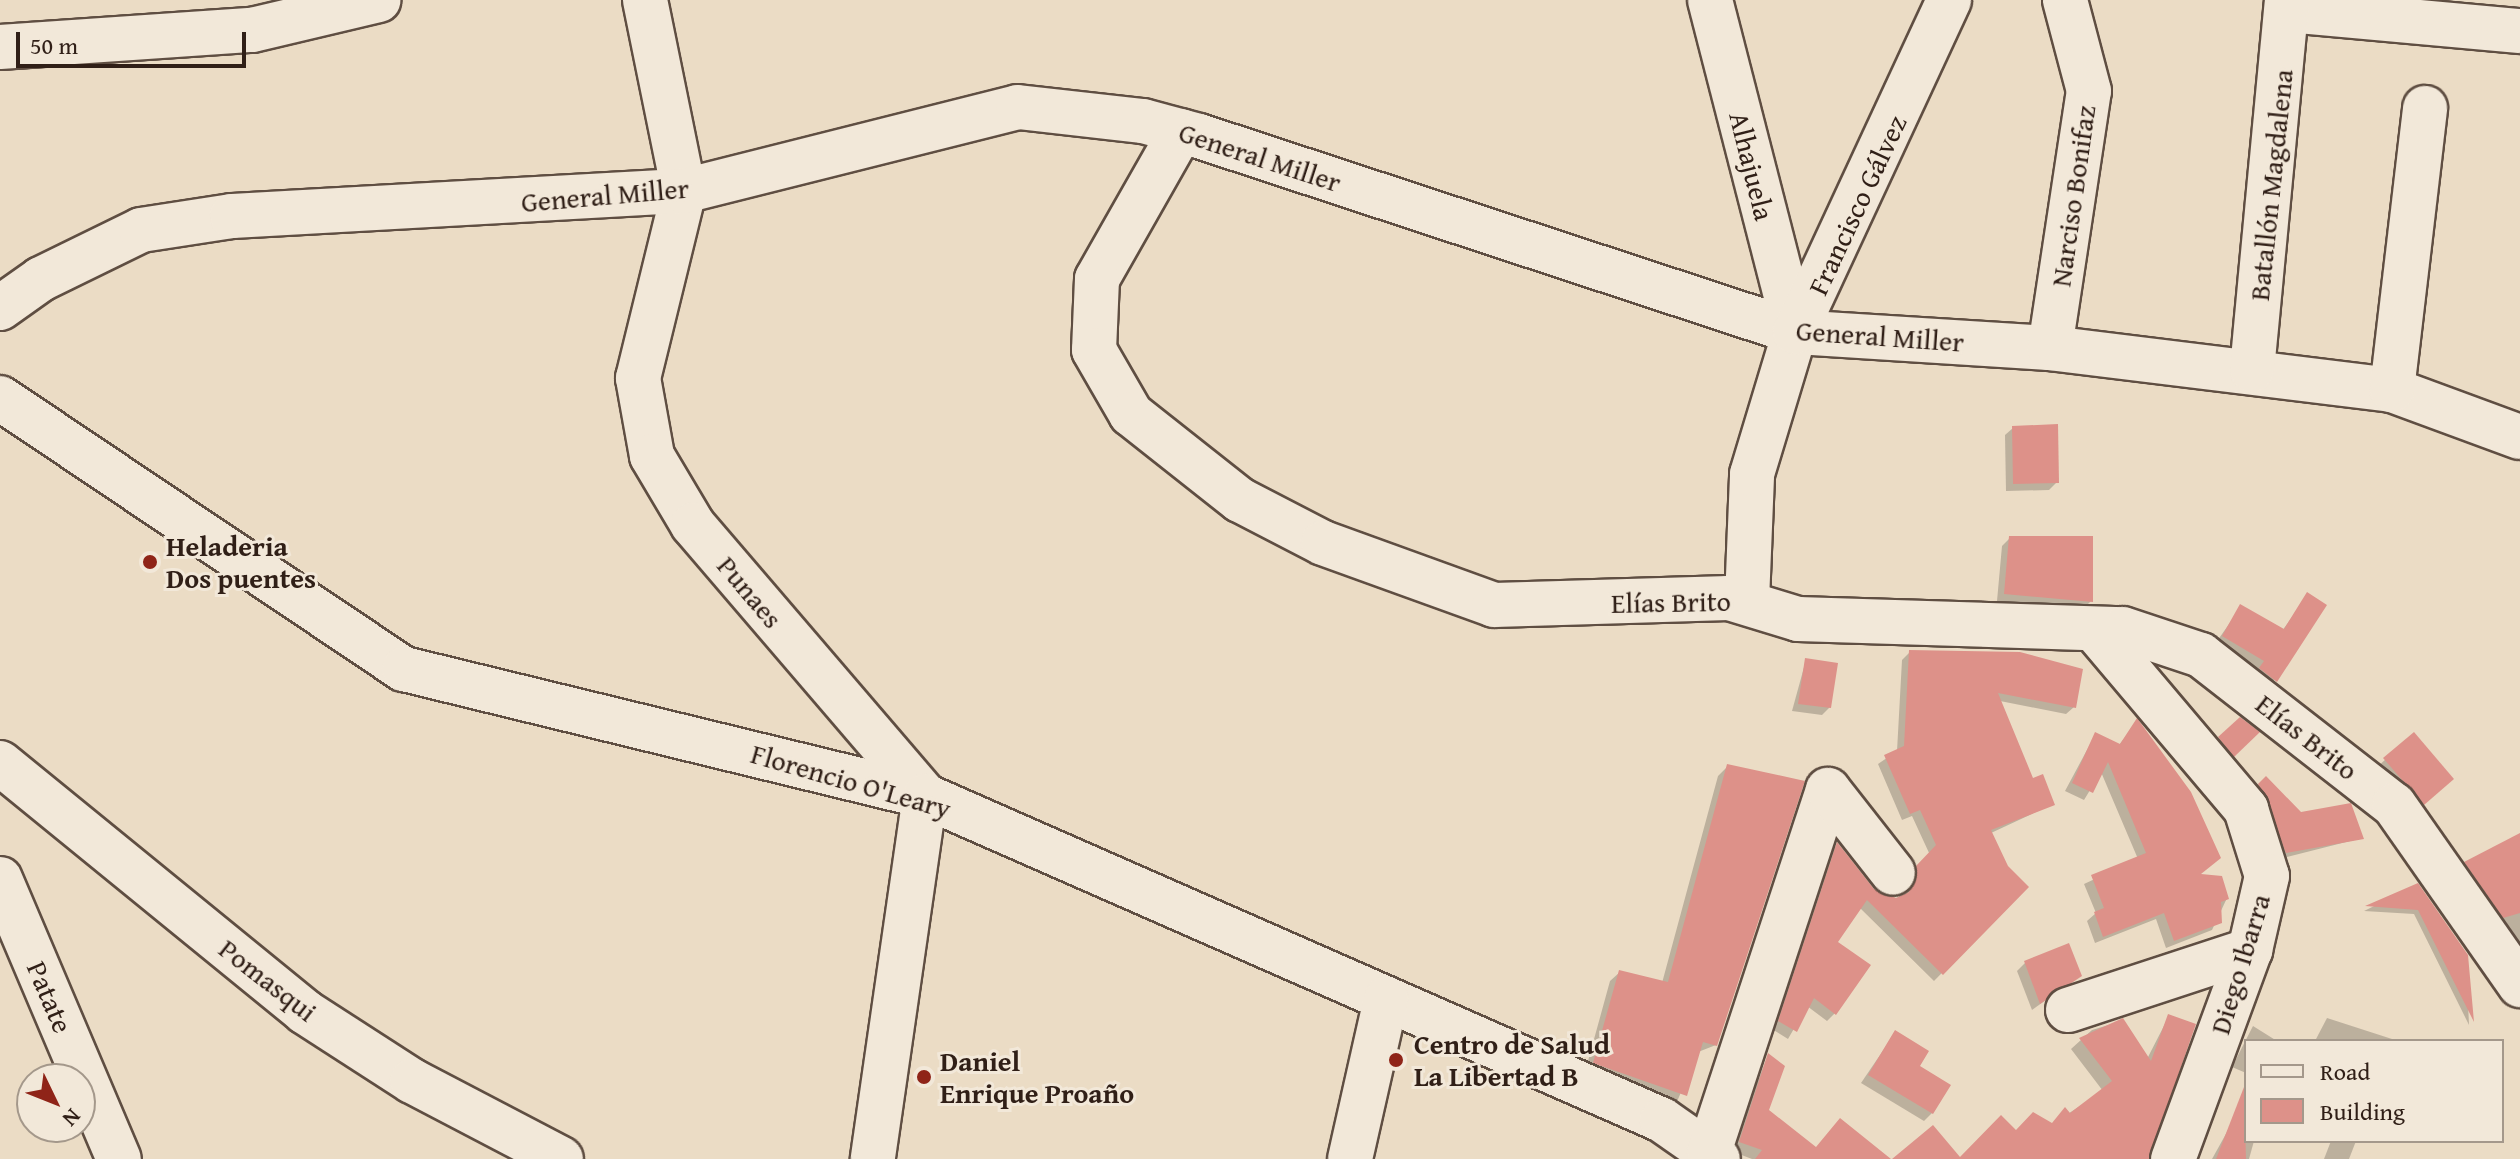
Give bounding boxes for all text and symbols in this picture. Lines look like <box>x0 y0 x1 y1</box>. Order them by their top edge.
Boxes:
scale bar <box>20 16 250 66</box>
text: 50 m <box>30 28 78 63</box>
street label: Batallón Magdalena <box>2242 68 2300 302</box>
street label: Narciso Bonifaz <box>2044 103 2102 289</box>
street label: Alhajuela <box>1722 108 1782 224</box>
street label: Francisco Gálvez <box>1801 110 1913 300</box>
street label: General Miller <box>1175 115 1345 199</box>
street label: General Miller <box>520 171 690 219</box>
street label: General Miller <box>1795 313 1965 359</box>
place label: Heladeria Dos puentes <box>166 529 316 595</box>
street label: Punaes <box>710 549 790 635</box>
marker: Heladeria Dos puentes <box>141 553 159 571</box>
street label: Elías Brito <box>1611 584 1731 620</box>
street label: Elías Brito <box>2249 687 2365 787</box>
street label: Florencio O'Leary <box>747 736 955 826</box>
street label: Diego Ibarra <box>2203 890 2277 1038</box>
street label: Pomasqui <box>213 932 323 1028</box>
street label: Patate <box>20 956 80 1038</box>
place label: Centro de Salud La Libertad B <box>1414 1027 1610 1093</box>
legend <box>2244 1039 2504 1143</box>
place label: Daniel Enrique Proaño <box>940 1044 1134 1110</box>
marker: Centro de Salud La Libertad B <box>1385 1049 1407 1071</box>
text: Road <box>2320 1054 2370 1089</box>
north arrow <box>16 1063 96 1143</box>
marker: Daniel Enrique Proaño <box>915 1068 933 1086</box>
text: Building <box>2320 1094 2405 1129</box>
text: N <box>55 1102 89 1134</box>

